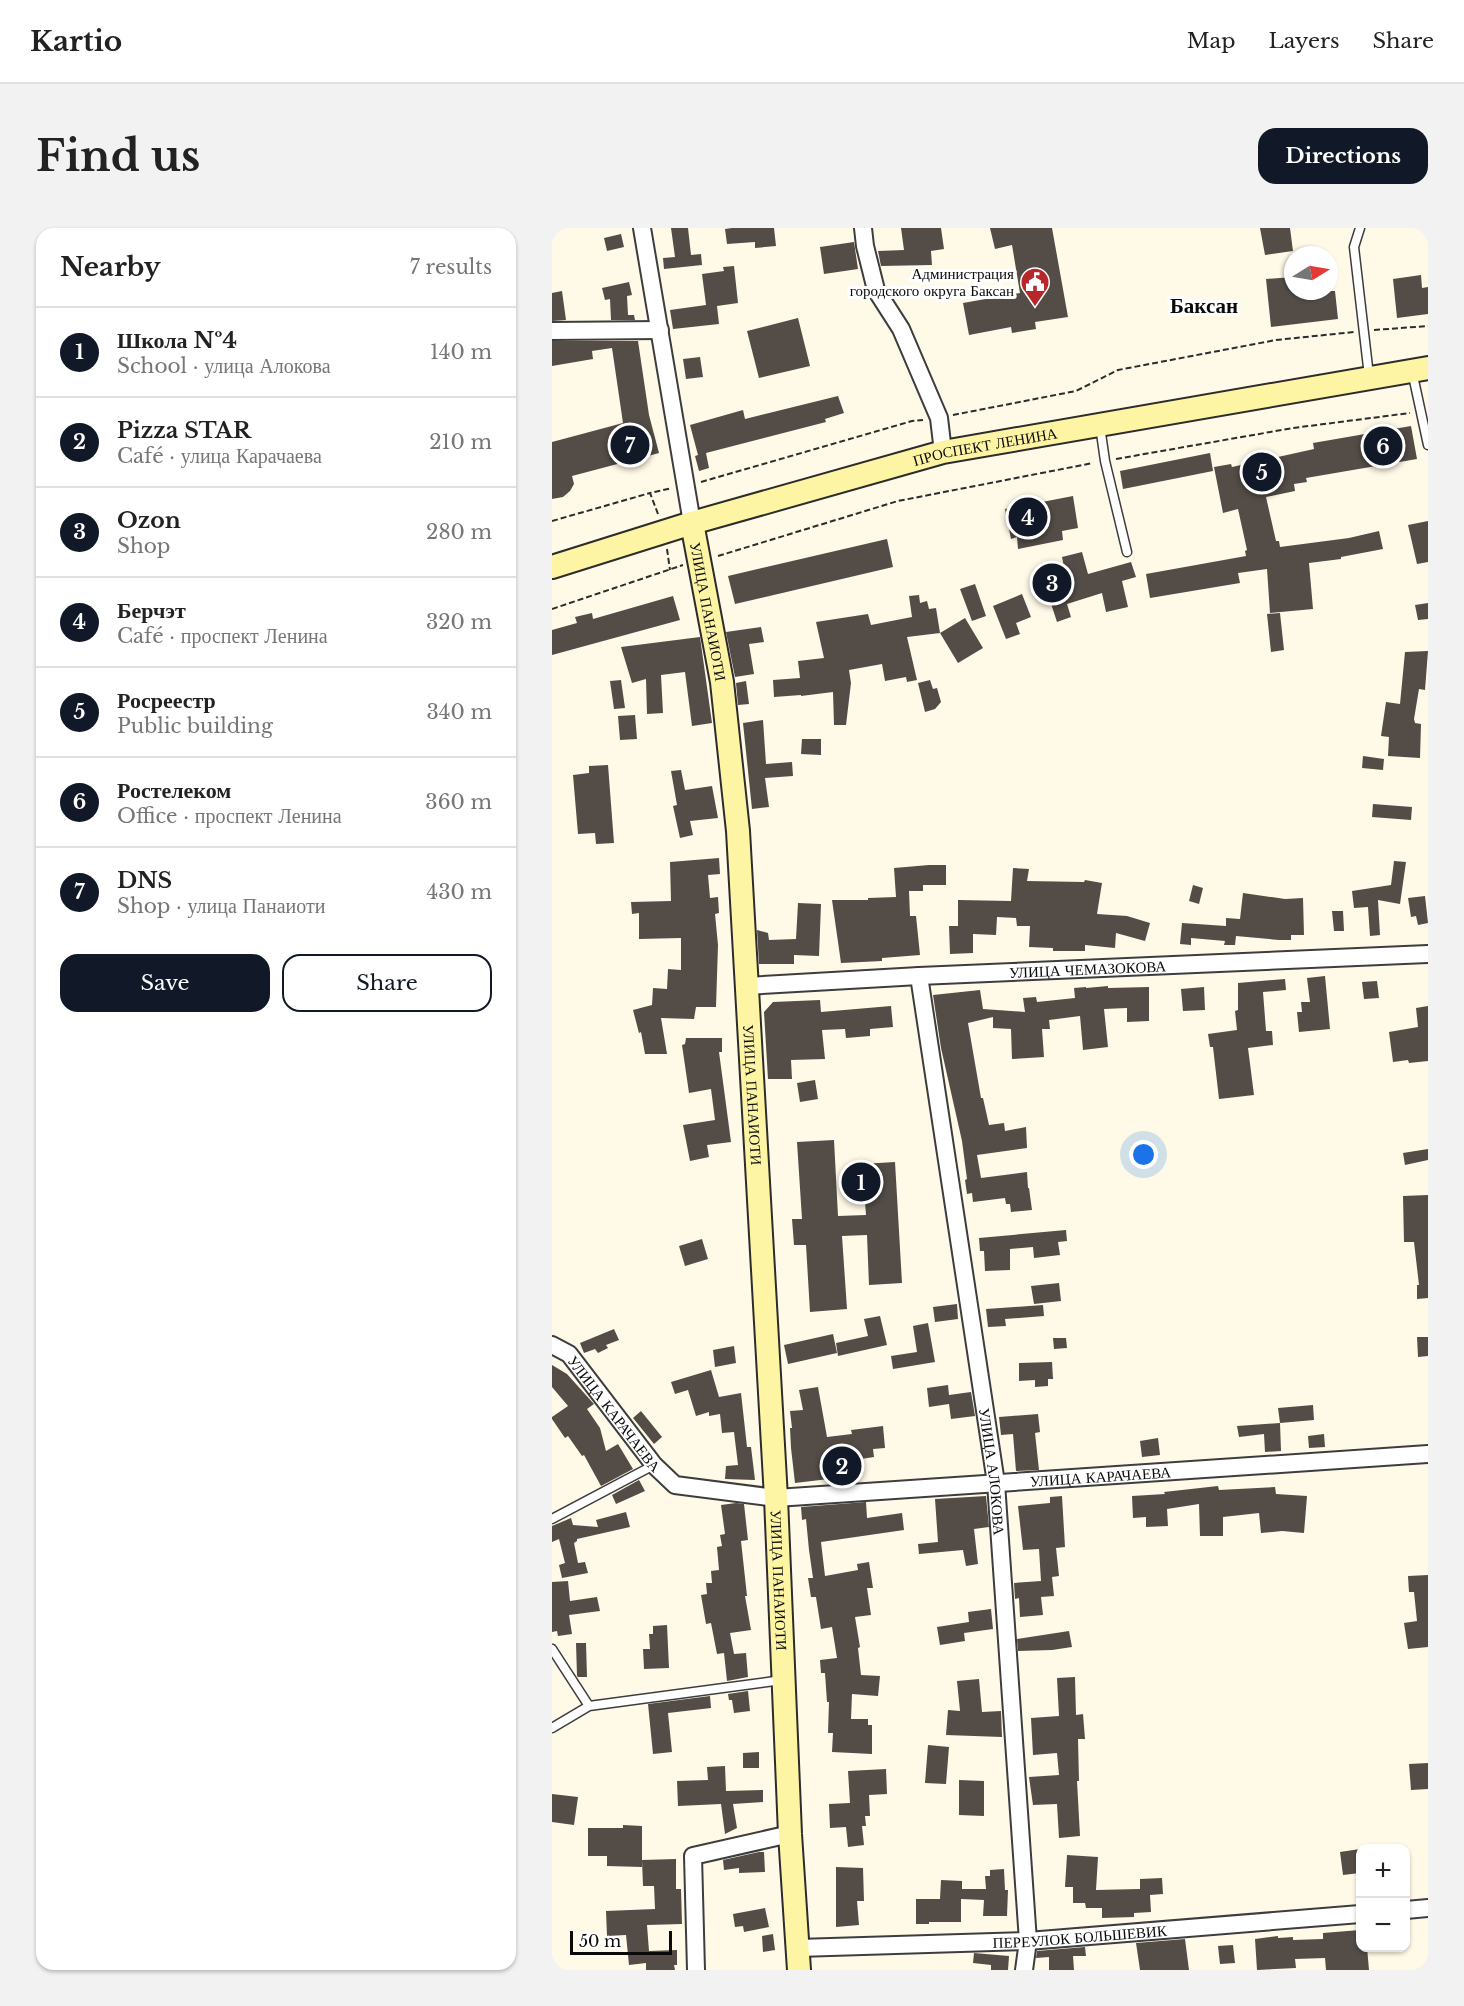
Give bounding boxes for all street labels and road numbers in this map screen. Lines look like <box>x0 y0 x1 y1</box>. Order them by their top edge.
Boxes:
street label: ПРОСПЕКТ ЛЕНИНА <box>911 423 1059 470</box>
street label: УЛИЦА ПАНАИОТИ <box>686 540 731 683</box>
street label: УЛИЦА ЧЕМАЗОКОВА <box>1008 956 1167 982</box>
street label: УЛИЦА ПАНАИОТИ <box>740 1024 767 1166</box>
street label: УЛИЦА КАРАЧАЕВА <box>564 1351 665 1476</box>
street label: УЛИЦА АЛОКОВА <box>975 1407 1009 1536</box>
street label: УЛИЦА КАРАЧАЕВА <box>1029 1462 1172 1490</box>
street label: УЛИЦА ПАНАИОТИ <box>767 1509 792 1651</box>
street label: ПЕРЕУЛОК БОЛЬШЕВИК <box>992 1920 1168 1952</box>

